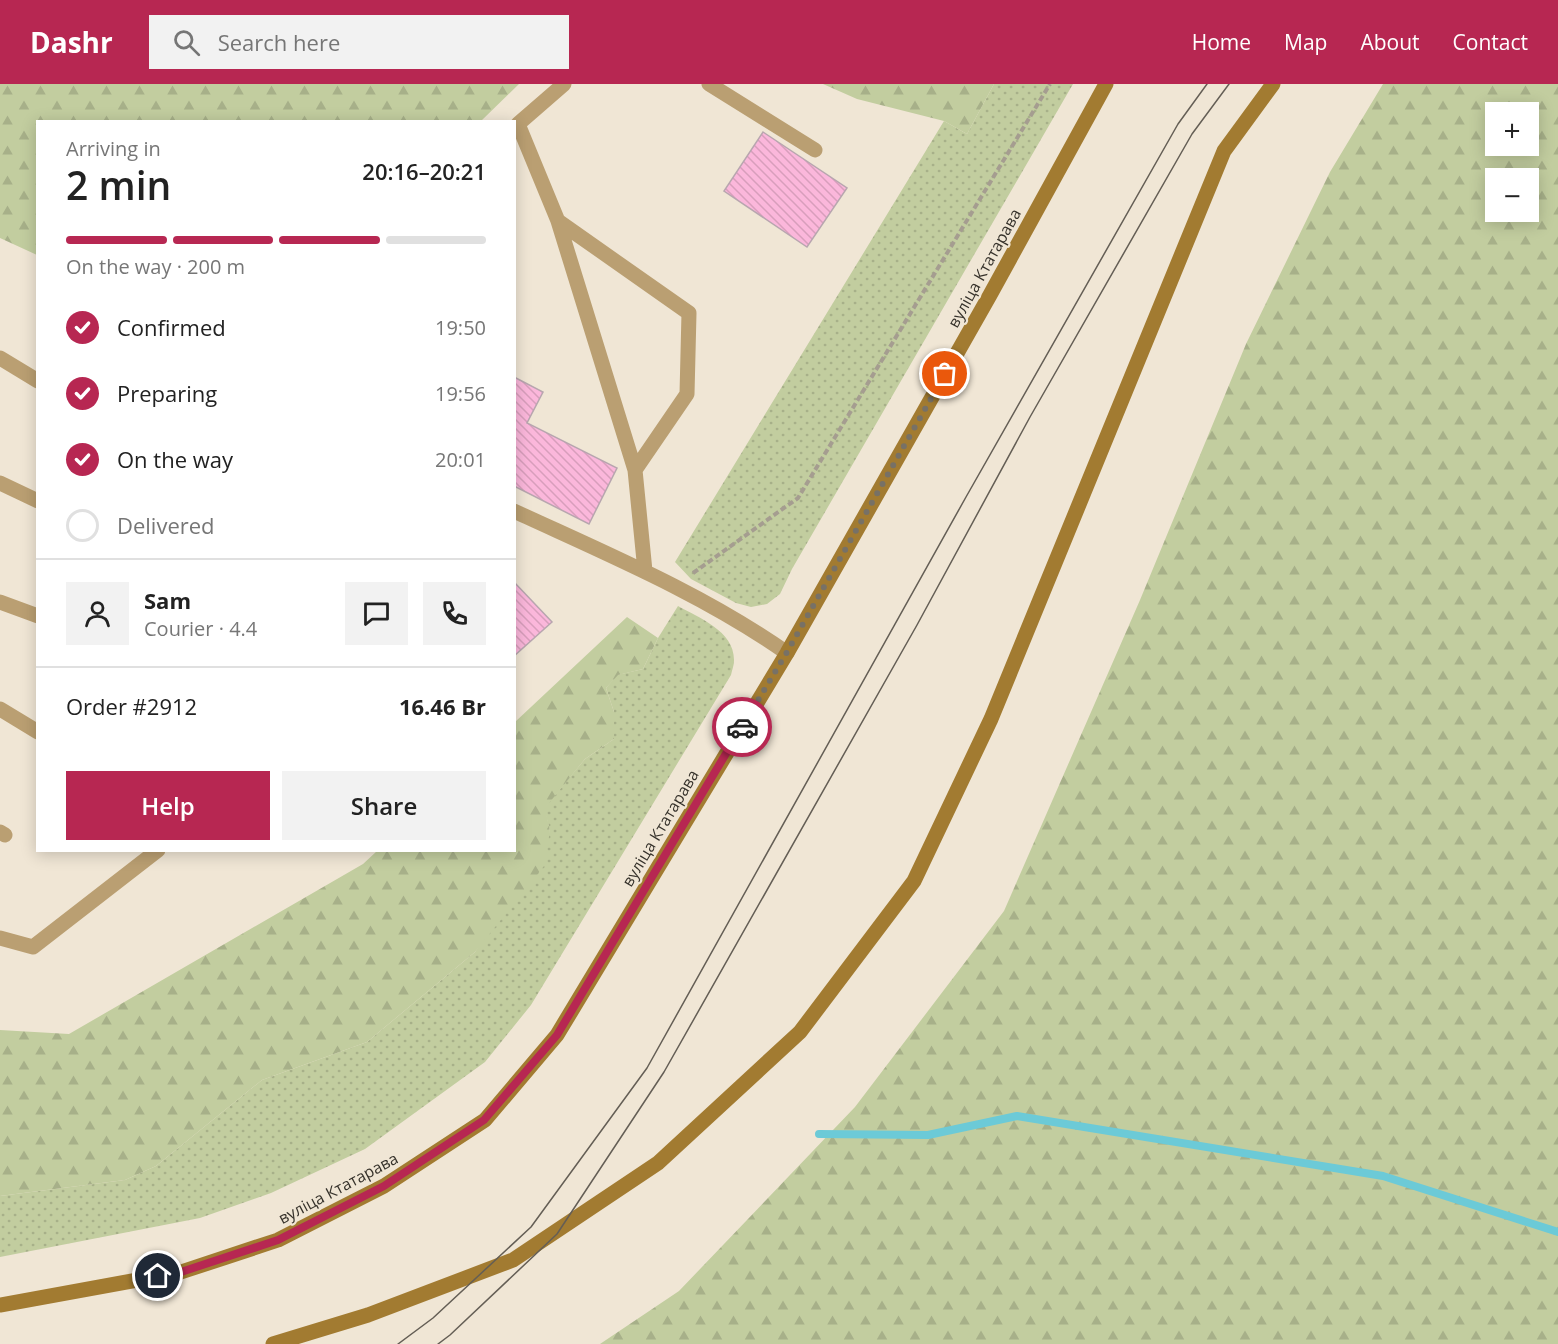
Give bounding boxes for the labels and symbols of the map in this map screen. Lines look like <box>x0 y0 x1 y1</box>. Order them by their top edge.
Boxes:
street label: вуліца Ктатарава <box>942 205 1026 331</box>
pin <box>919 348 970 399</box>
courier <box>712 697 772 757</box>
street label: вуліца Ктатарава <box>616 765 704 891</box>
street label: вуліца Ктатарава <box>274 1147 402 1229</box>
pin <box>132 1250 183 1301</box>

